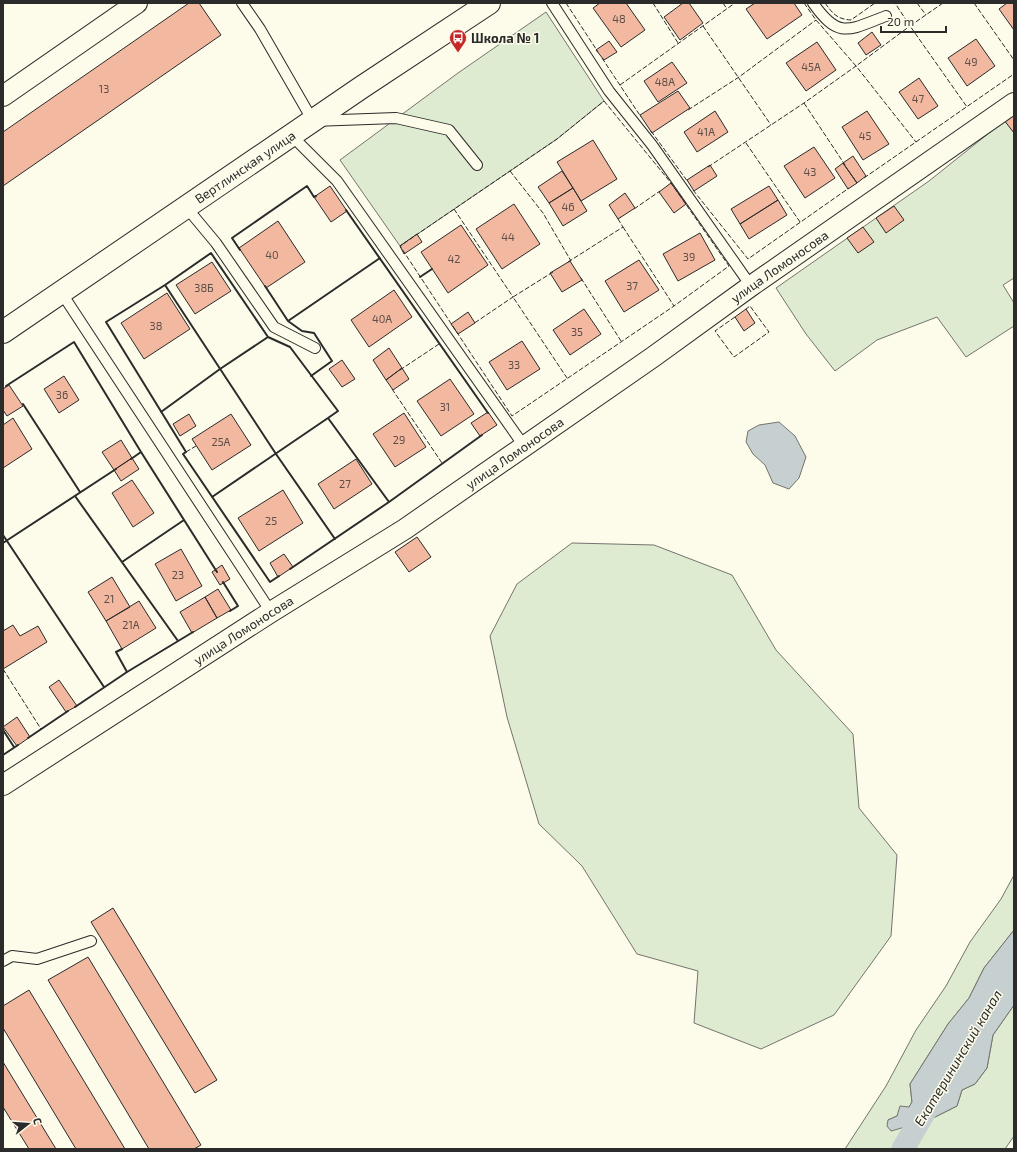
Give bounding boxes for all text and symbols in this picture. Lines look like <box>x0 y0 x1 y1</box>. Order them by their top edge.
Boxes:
scale bar <box>881 8 946 34</box>
house number: 48 <box>612 12 626 25</box>
text: 20 m <box>887 14 914 28</box>
bus stop icon: Школа № 1 <box>448 28 468 53</box>
place label: Школа № 1 <box>471 30 539 46</box>
house number: 49 <box>964 55 978 68</box>
house number: 45А <box>801 60 821 73</box>
house number: 48А <box>655 75 675 88</box>
house number: 13 <box>99 82 109 95</box>
house number: 47 <box>912 92 925 105</box>
house number: 41А <box>697 125 715 138</box>
street label: Вертлинская улица <box>192 127 298 207</box>
house number: 45 <box>859 129 871 142</box>
house number: 43 <box>804 165 816 178</box>
house number: 46 <box>561 200 575 213</box>
street label: улица Ломоносова <box>728 227 831 306</box>
house number: 44 <box>501 230 515 243</box>
house number: 40 <box>265 248 279 261</box>
house number: 39 <box>683 250 695 263</box>
house number: 42 <box>448 252 460 265</box>
house number: 37 <box>626 279 638 292</box>
house number: 38Б <box>194 281 214 294</box>
house number: 40А <box>372 312 392 325</box>
house number: 38 <box>150 319 162 332</box>
house number: 35 <box>571 325 583 338</box>
house number: 33 <box>508 358 520 371</box>
house number: 36 <box>56 388 68 401</box>
house number: 31 <box>440 400 450 413</box>
street label: улица Ломоносова <box>463 414 567 492</box>
house number: 29 <box>393 433 405 446</box>
house number: 25А <box>212 435 231 448</box>
house number: 27 <box>339 477 351 490</box>
house number: 25 <box>265 514 277 527</box>
house number: 23 <box>172 568 184 581</box>
house number: 21 <box>104 592 114 605</box>
street label: улица Ломоносова <box>190 592 296 668</box>
house number: 21А <box>122 618 140 631</box>
water label: Екатерининский канал <box>910 986 1005 1129</box>
north arrow <box>8 1104 48 1144</box>
text: С <box>31 1116 45 1126</box>

